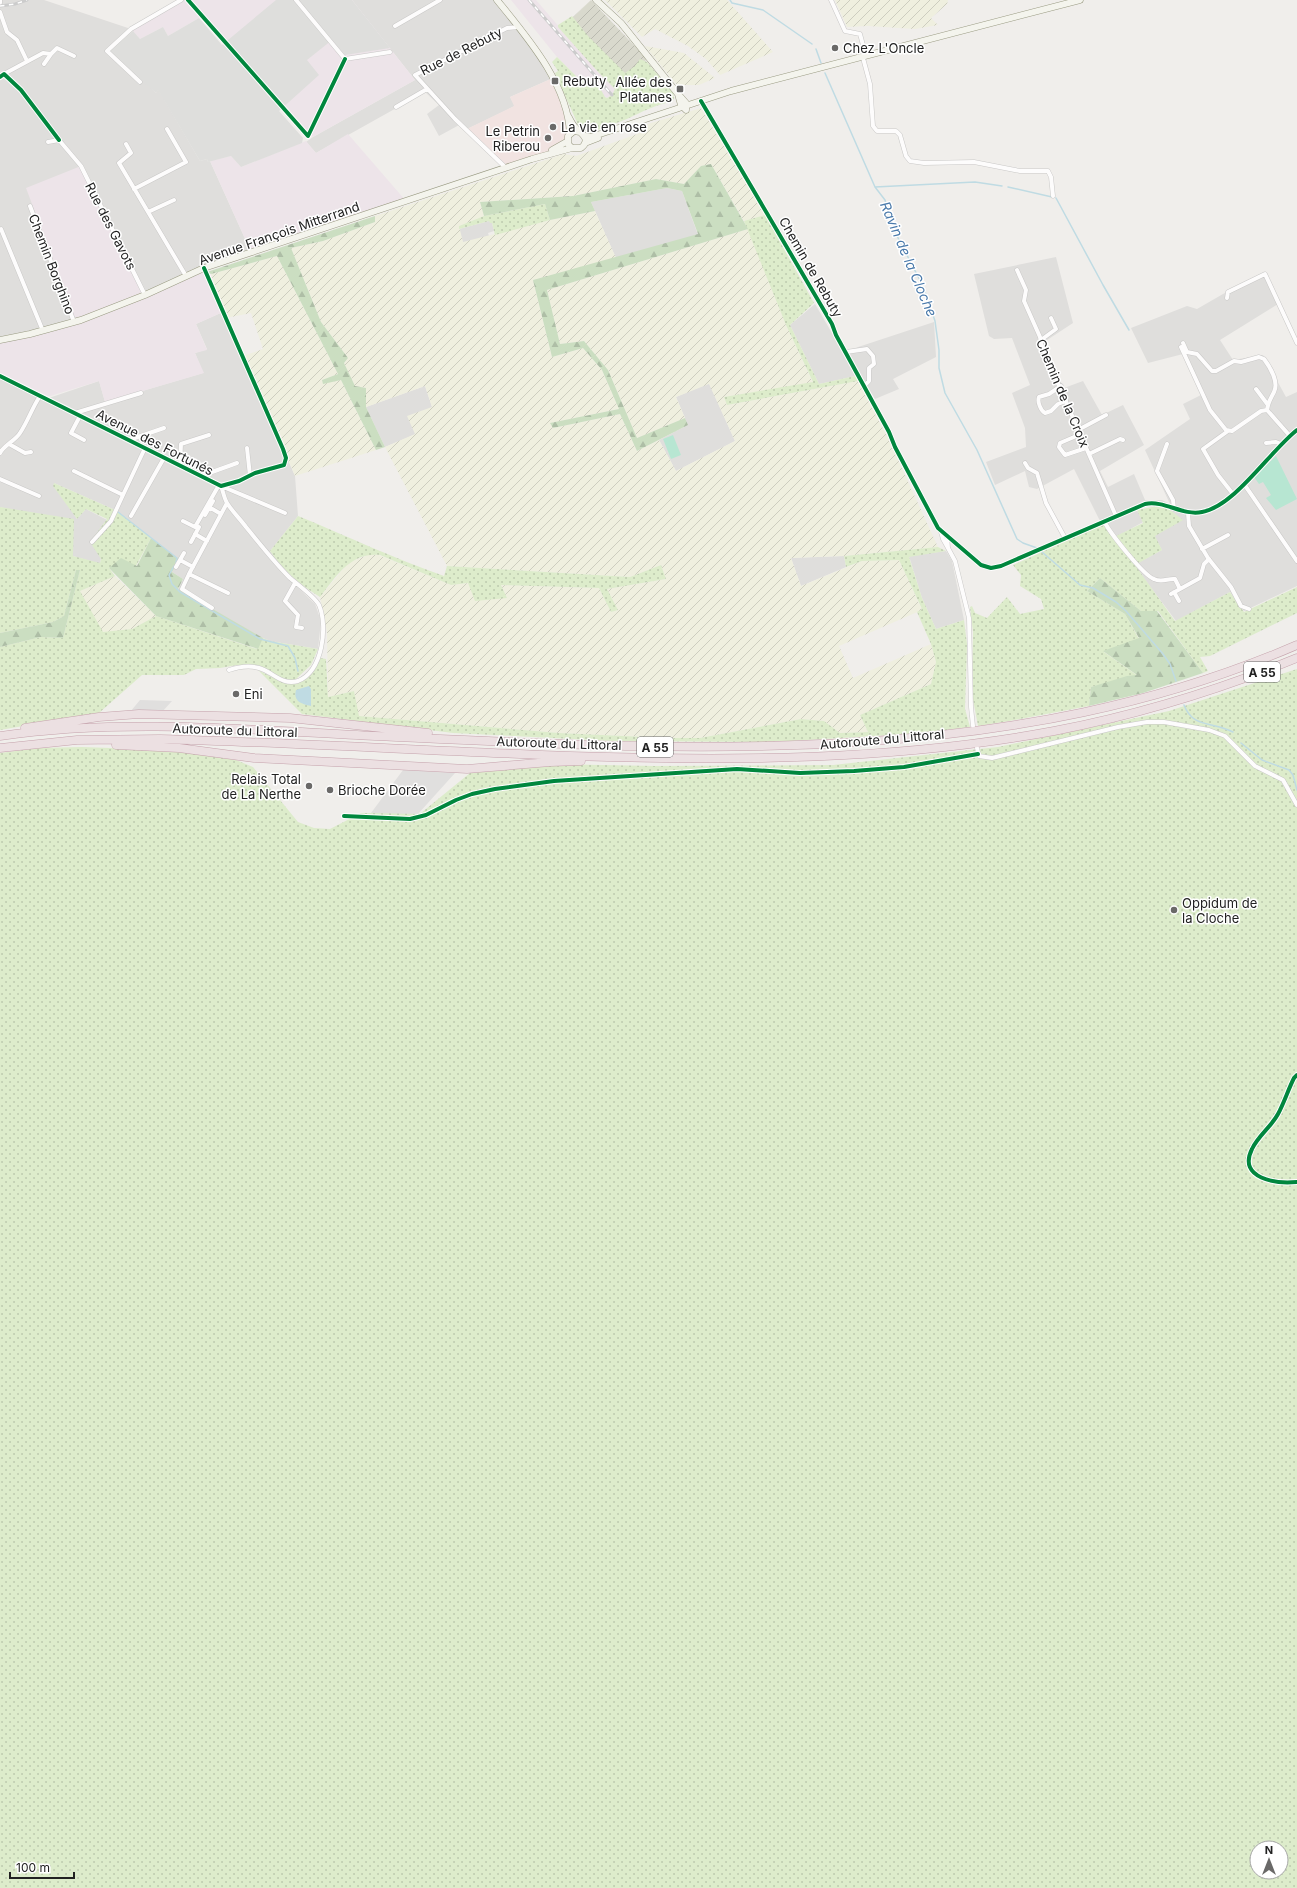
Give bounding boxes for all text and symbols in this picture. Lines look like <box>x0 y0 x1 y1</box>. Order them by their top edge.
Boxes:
street label: Rue de Rebuty <box>417 24 505 78</box>
place label: Chez L'Oncle <box>843 40 924 56</box>
marker: Chez L'Oncle <box>830 43 840 53</box>
place label: Rebuty <box>563 73 606 89</box>
place label: Allée des Platanes <box>616 74 672 105</box>
marker: Rebuty <box>550 76 560 86</box>
marker: Allée des Platanes <box>675 84 685 94</box>
place label: La vie en rose <box>561 119 647 135</box>
marker: La vie en rose <box>548 122 558 132</box>
place label: Le Petrin Riberou <box>485 123 540 154</box>
marker: Le Petrin Riberou <box>543 133 553 143</box>
street label: Rue des Gavots <box>82 180 140 273</box>
street label: Avenue François Mitterrand <box>197 198 361 268</box>
water label: Ravin de la Cloche <box>877 199 941 319</box>
street label: Chemin Borghino <box>26 212 79 316</box>
street label: Chemin de Rebuty <box>776 214 846 320</box>
street label: Chemin de la Croix <box>1033 336 1093 450</box>
street label: Avenue des Fortunés <box>94 405 216 479</box>
road number: A 55 <box>1244 662 1280 682</box>
place label: Eni <box>244 686 263 702</box>
marker: Eni <box>231 689 241 699</box>
street label: Autoroute du Littoral <box>172 720 298 740</box>
street label: Autoroute du Littoral <box>819 726 945 752</box>
street label: Autoroute du Littoral <box>496 733 622 753</box>
road number: A 55 <box>637 737 673 757</box>
place label: Relais Total de La Nerthe <box>222 771 301 802</box>
marker: Relais Total de La Nerthe <box>304 781 314 791</box>
place label: Brioche Dorée <box>338 782 426 798</box>
marker: Brioche Dorée <box>325 785 335 795</box>
place label: Oppidum de la Cloche <box>1182 895 1257 926</box>
marker: Oppidum de la Cloche <box>1169 905 1179 915</box>
north arrow <box>1249 1840 1289 1880</box>
text: N <box>1265 1843 1273 1857</box>
scale bar <box>10 1854 74 1880</box>
text: 100 m <box>16 1860 50 1875</box>

